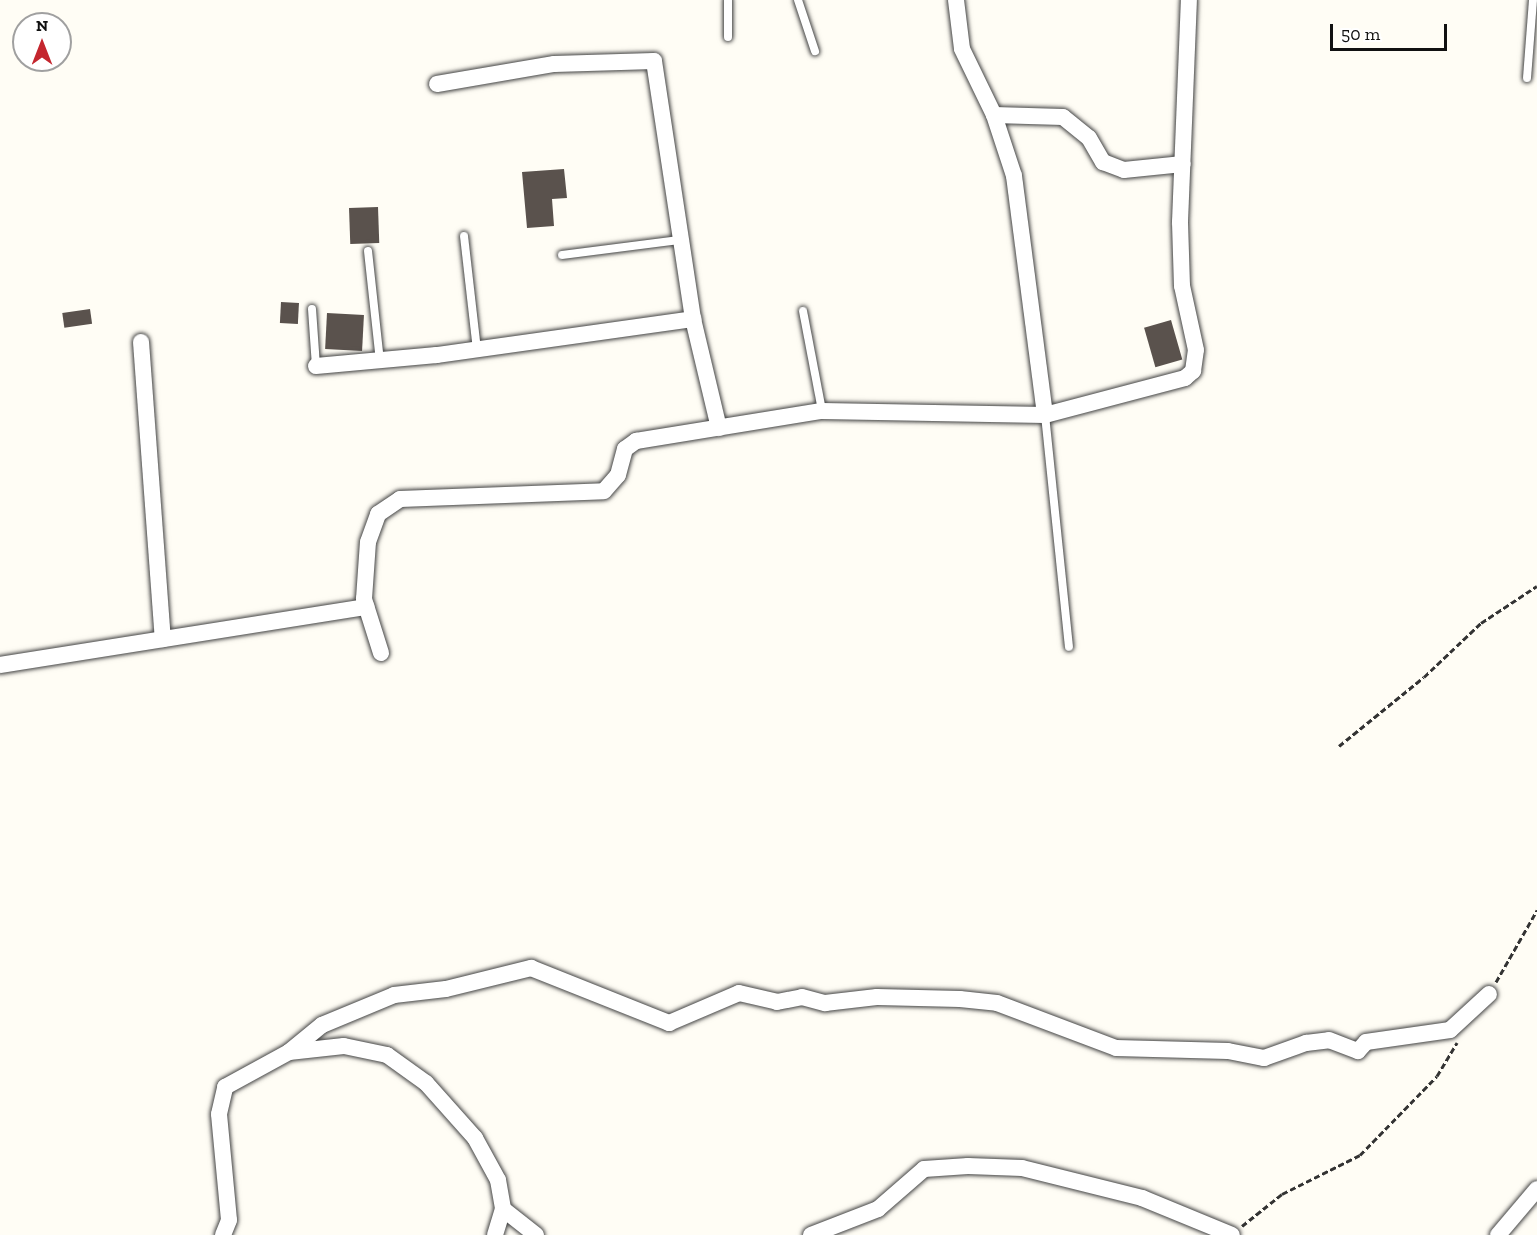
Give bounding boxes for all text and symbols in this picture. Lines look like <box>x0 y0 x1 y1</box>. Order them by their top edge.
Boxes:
north arrow <box>12 12 72 72</box>
scale bar <box>1333 12 1450 50</box>
text: N <box>36 16 48 35</box>
text: 50 m <box>1341 23 1380 45</box>

